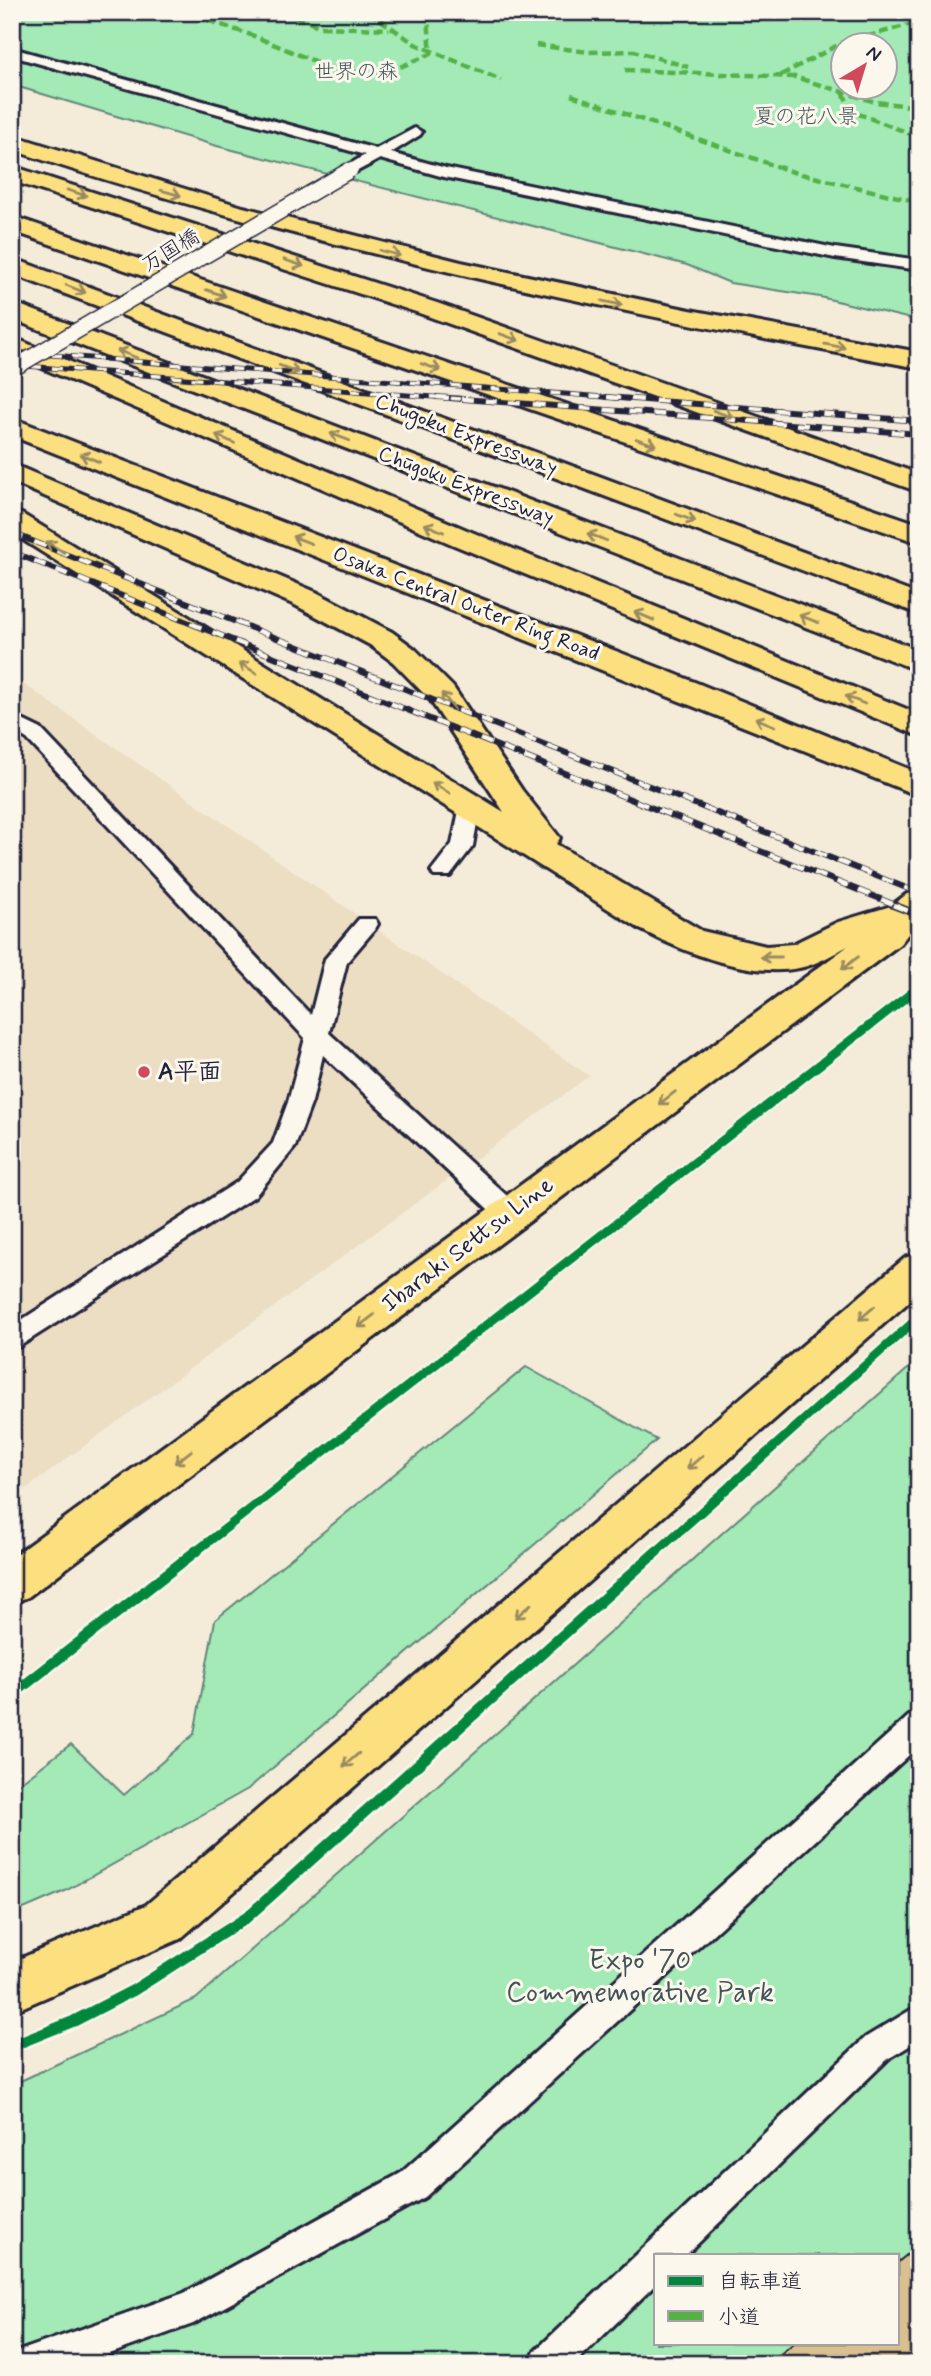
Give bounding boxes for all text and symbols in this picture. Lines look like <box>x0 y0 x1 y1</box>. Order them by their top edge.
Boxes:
north arrow <box>830 32 900 102</box>
text: N <box>861 40 886 68</box>
park label: 世界の森 <box>314 58 398 86</box>
park label: 夏の花八景 <box>754 103 859 131</box>
one-way arrow <box>159 187 181 200</box>
one-way arrow <box>66 188 88 201</box>
street label: 万国橋 <box>137 223 205 279</box>
one-way arrow <box>379 247 401 260</box>
one-way arrow <box>283 257 305 270</box>
one-way arrow <box>65 284 87 296</box>
one-way arrow <box>204 288 226 300</box>
one-way arrow <box>600 296 623 310</box>
one-way arrow <box>497 332 519 345</box>
one-way arrow <box>823 339 846 353</box>
one-way arrow <box>117 347 139 360</box>
one-way arrow <box>419 362 441 374</box>
one-way arrow <box>278 364 300 376</box>
street label: Chugoku Expressway <box>370 387 561 484</box>
one-way arrow <box>712 409 733 422</box>
one-way arrow <box>329 429 351 442</box>
one-way arrow <box>215 432 236 445</box>
one-way arrow <box>634 437 656 449</box>
street label: Chūgoku Expressway <box>374 440 558 532</box>
one-way arrow <box>80 451 102 464</box>
one-way arrow <box>674 512 696 525</box>
one-way arrow <box>424 521 446 534</box>
one-way arrow <box>587 529 609 542</box>
one-way arrow <box>292 533 314 546</box>
one-way arrow <box>46 540 66 554</box>
street label: Osaka Central Outer Ring Road <box>328 540 603 670</box>
one-way arrow <box>634 608 655 621</box>
one-way arrow <box>799 611 821 624</box>
one-way arrow <box>239 660 259 674</box>
one-way arrow <box>440 692 455 710</box>
one-way arrow <box>845 693 867 706</box>
one-way arrow <box>755 715 776 728</box>
one-way arrow <box>432 781 452 795</box>
one-way arrow <box>759 950 782 964</box>
one-way arrow <box>841 956 860 970</box>
place label: A平面 <box>158 1057 222 1088</box>
marker: A平面 <box>136 1064 152 1080</box>
one-way arrow <box>658 1091 677 1106</box>
street label: Ibaraki Settsu Line <box>376 1170 560 1320</box>
one-way arrow <box>858 1305 876 1321</box>
one-way arrow <box>357 1314 376 1329</box>
one-way arrow <box>174 1449 193 1464</box>
one-way arrow <box>686 1454 704 1470</box>
one-way arrow <box>514 1603 532 1619</box>
one-way arrow <box>342 1752 360 1768</box>
park label: Expo '70 Commemorative Park <box>506 1943 774 2012</box>
legend <box>654 2254 900 2344</box>
text: 自転車道 <box>718 2268 802 2296</box>
text: 小道 <box>718 2304 760 2332</box>

